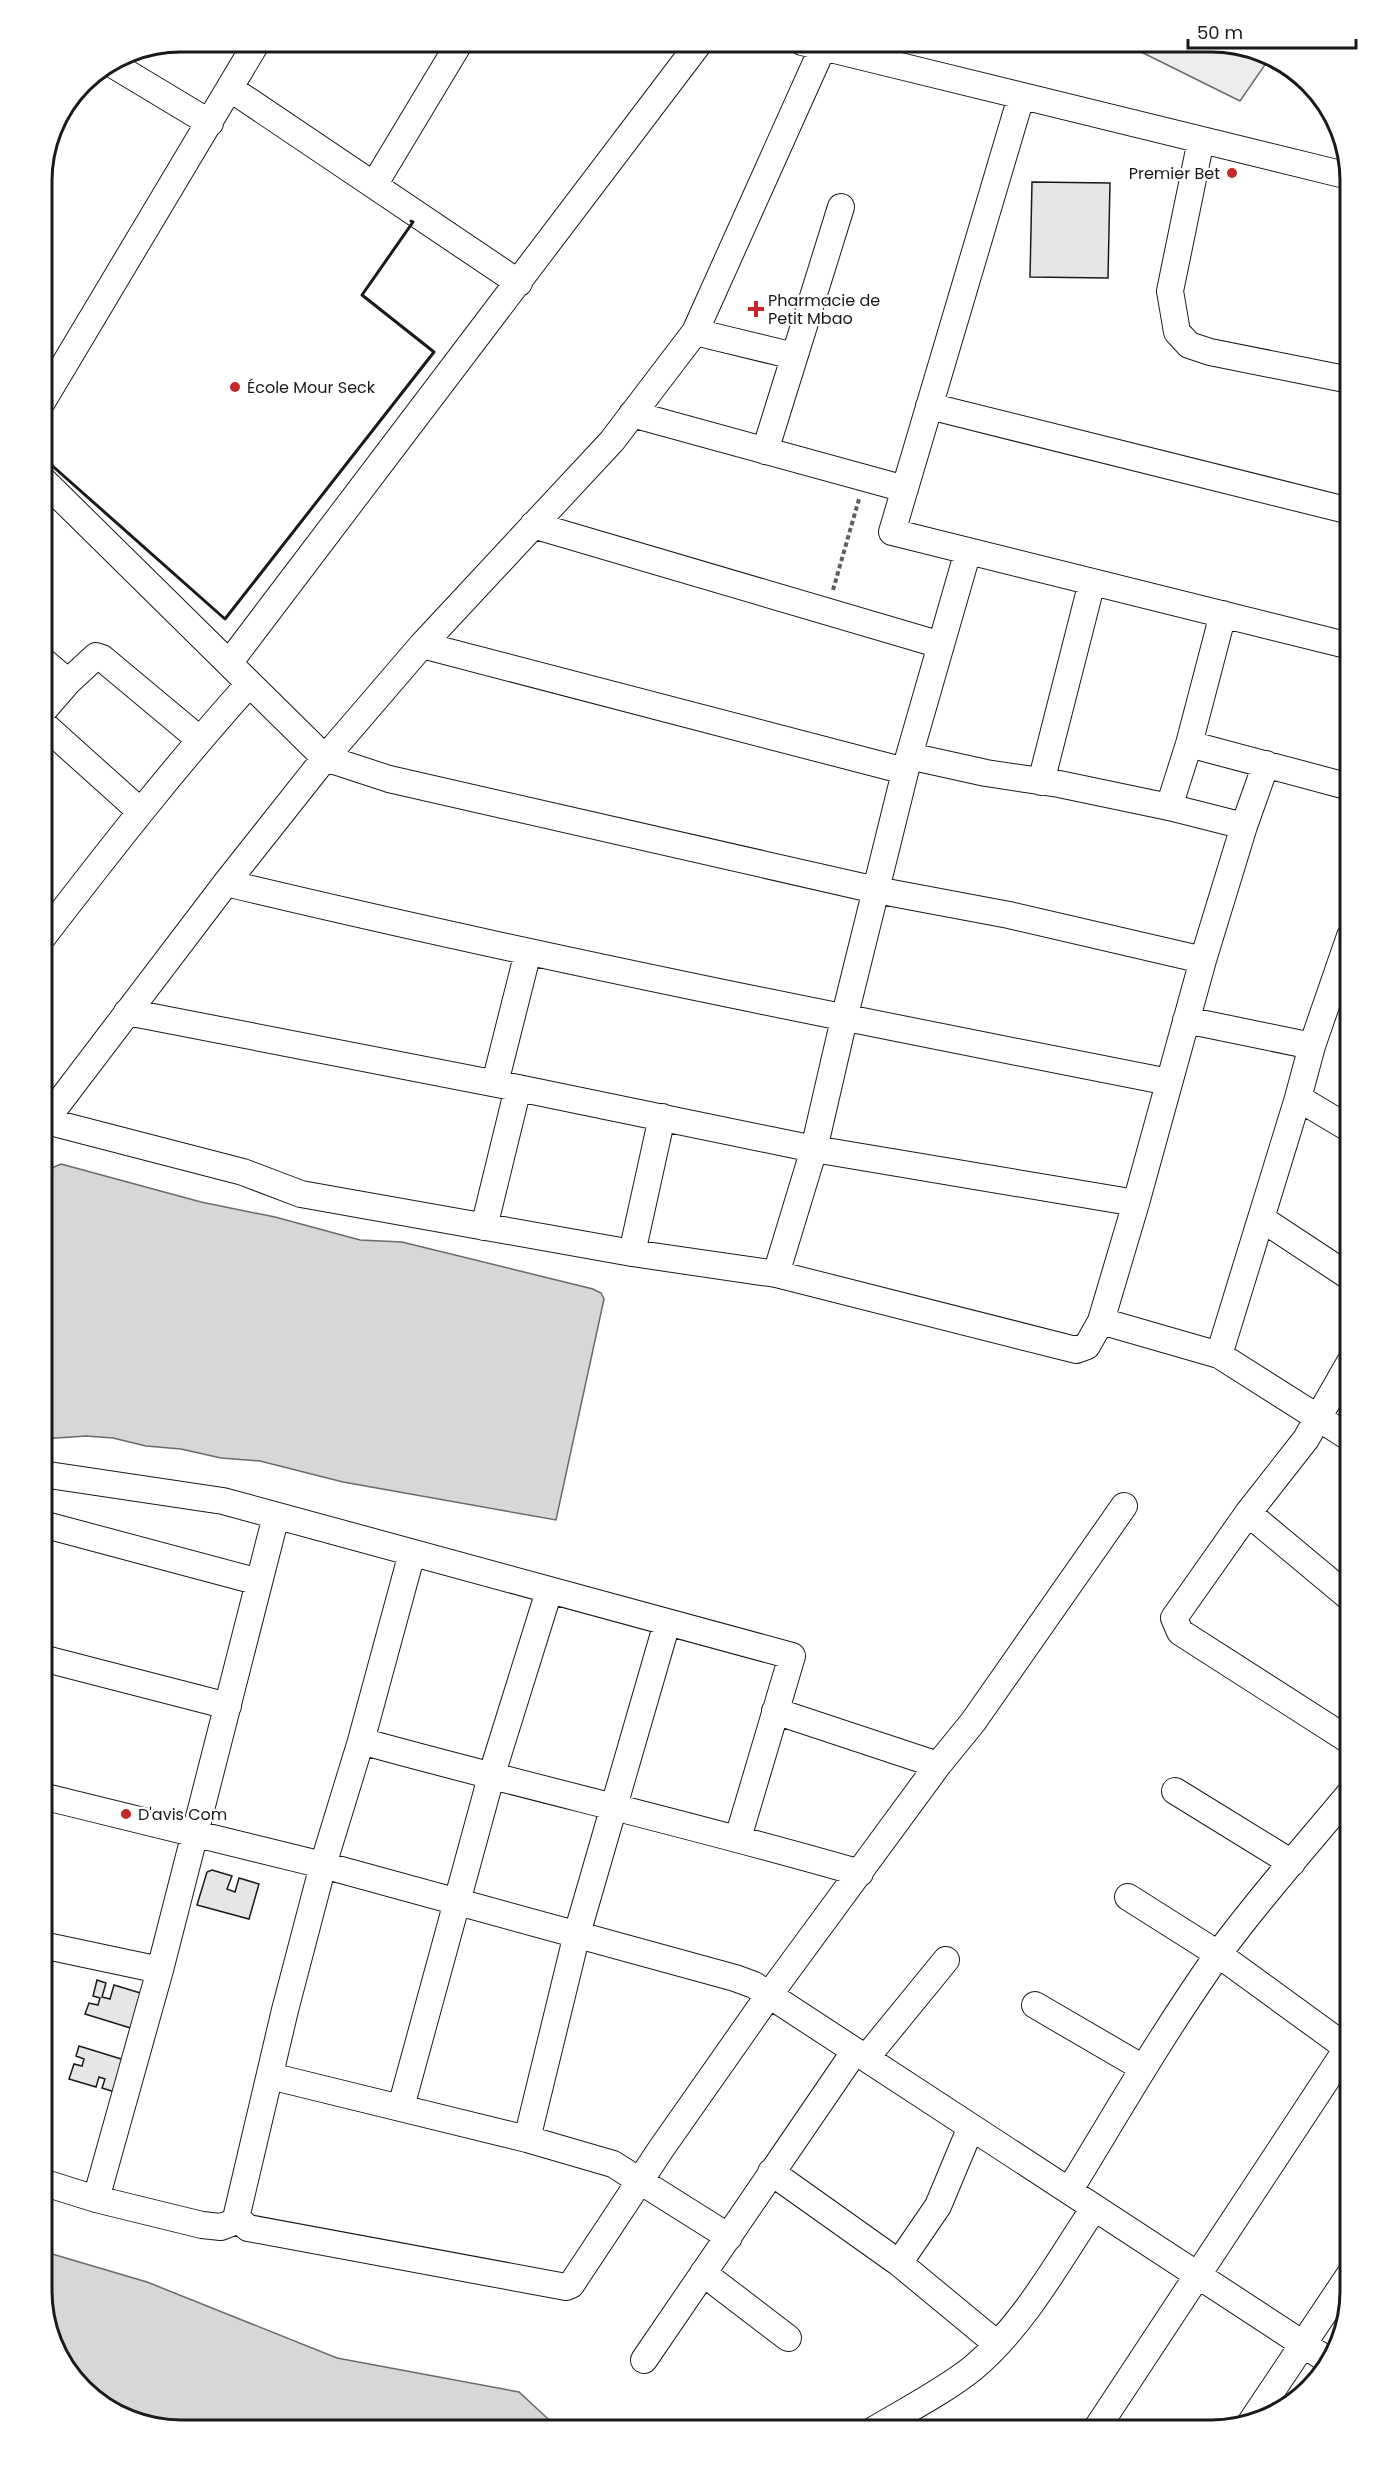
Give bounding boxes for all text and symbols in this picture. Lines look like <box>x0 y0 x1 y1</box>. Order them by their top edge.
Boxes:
scale bar <box>1188 12 1356 50</box>
text: 50 m <box>1197 20 1243 45</box>
place label: Premier Bet <box>1129 162 1220 185</box>
marker: Premier Bet <box>1225 166 1239 180</box>
place label: Pharmacie de Petit Mbao <box>768 289 880 330</box>
marker: Pharmacie de Petit Mbao <box>749 302 763 316</box>
place label: École Mour Seck <box>247 376 376 399</box>
marker: École Mour Seck <box>228 380 242 394</box>
place label: D'avis Com <box>138 1803 227 1826</box>
marker: D'avis Com <box>119 1807 133 1821</box>

